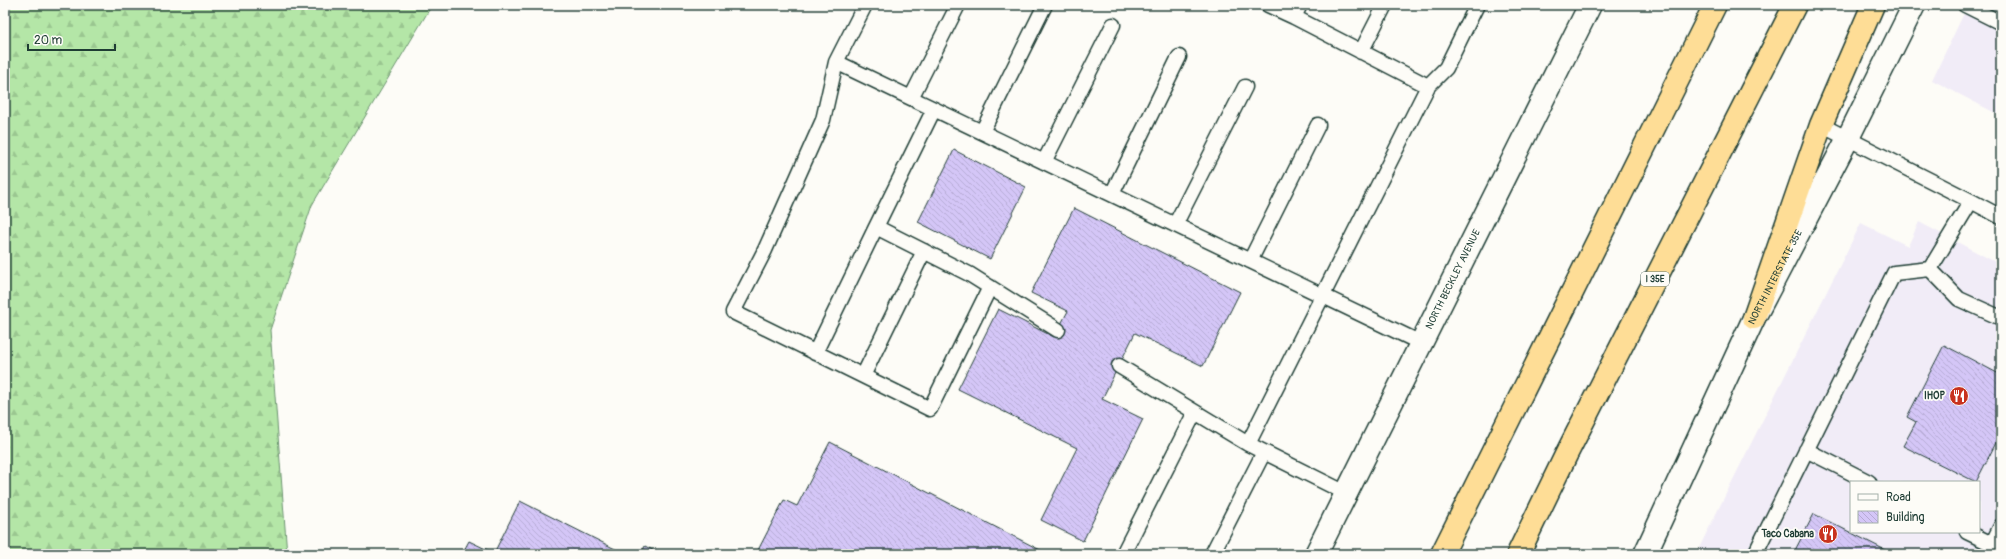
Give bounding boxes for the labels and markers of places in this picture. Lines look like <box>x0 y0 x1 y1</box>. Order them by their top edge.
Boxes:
restaurant icon: IHOP <box>1948 385 1970 407</box>
place label: IHOP <box>1924 390 1945 402</box>
restaurant icon: Taco Cabana <box>1817 523 1839 545</box>
place label: Taco Cabana <box>1760 528 1814 540</box>

